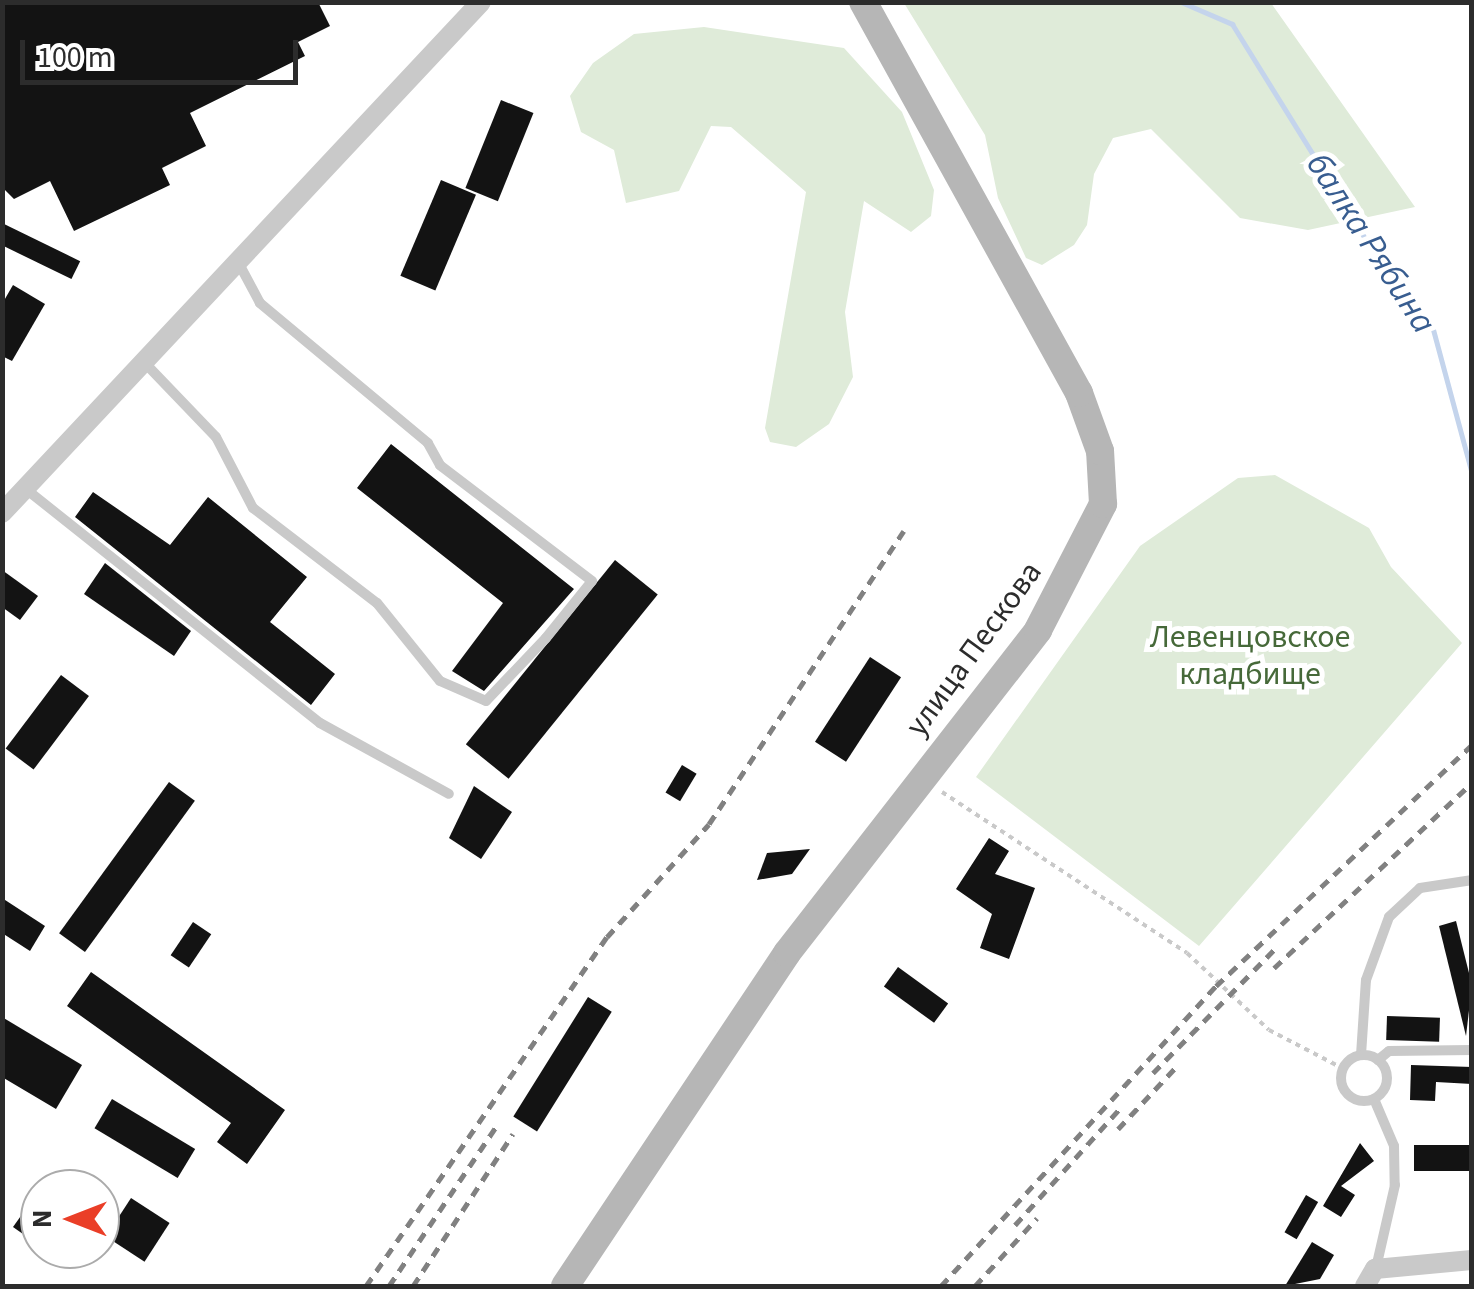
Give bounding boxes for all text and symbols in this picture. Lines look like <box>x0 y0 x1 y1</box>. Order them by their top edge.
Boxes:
scale bar <box>25 20 302 82</box>
text: 100 m <box>37 36 113 79</box>
water label: балка Рябина <box>1297 145 1445 341</box>
street label: улица Пескова <box>898 554 1050 744</box>
park label: Левенцовское кладбище <box>1150 619 1350 694</box>
north arrow <box>20 1169 120 1269</box>
text: N <box>22 1210 62 1228</box>

